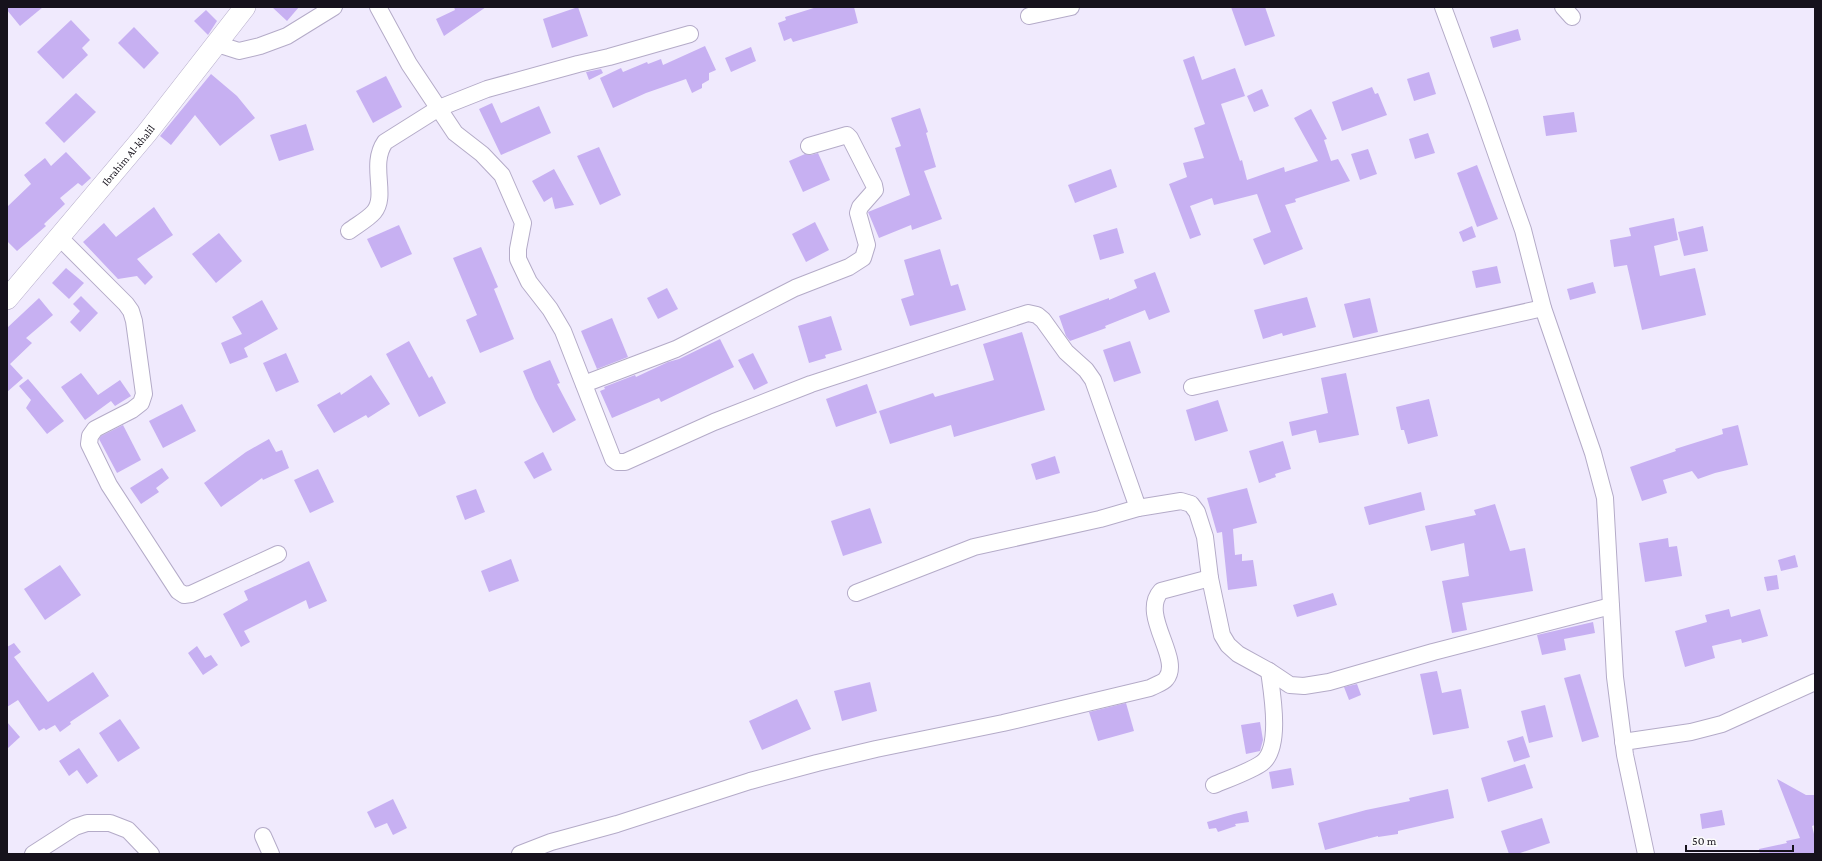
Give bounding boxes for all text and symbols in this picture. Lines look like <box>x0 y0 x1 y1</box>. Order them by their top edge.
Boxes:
street label: Ibrahim Al-khalil <box>99 122 157 188</box>
scale bar <box>1686 827 1793 853</box>
text: 50 m <box>1692 834 1717 848</box>

